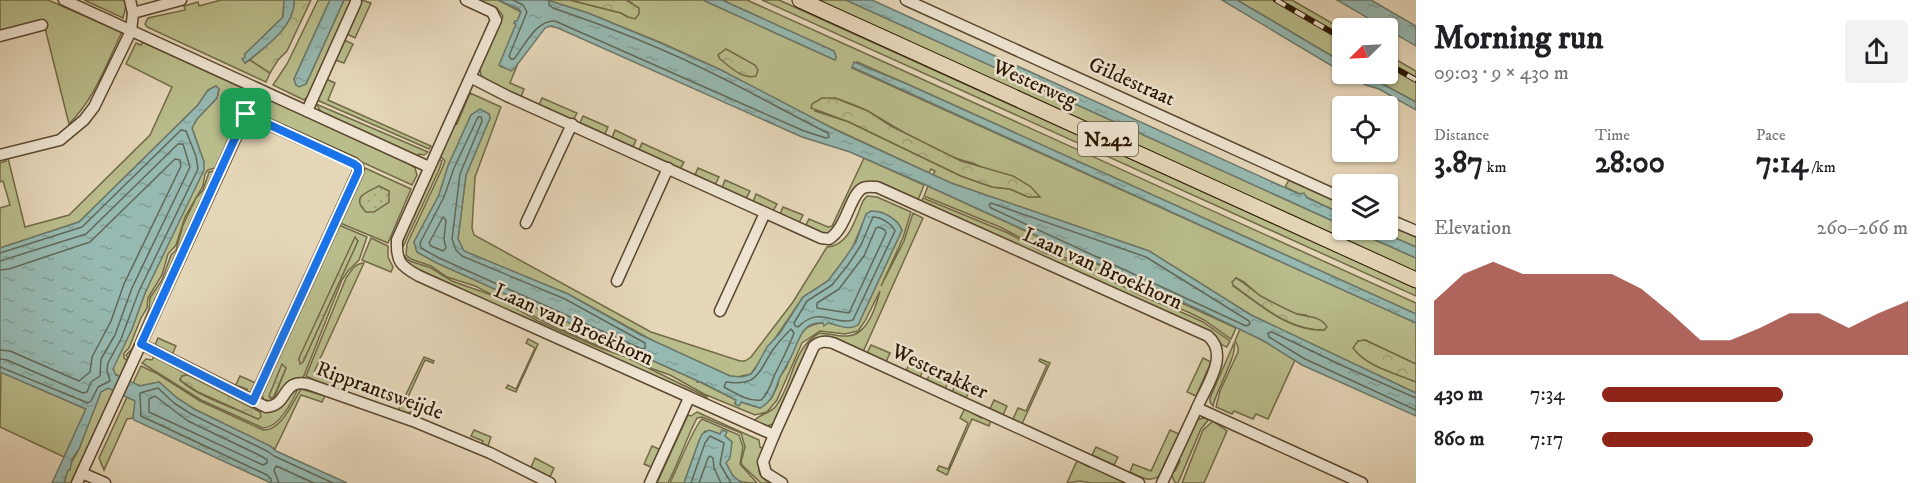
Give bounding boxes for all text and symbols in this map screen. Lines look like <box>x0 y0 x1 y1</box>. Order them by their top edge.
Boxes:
north arrow <box>1332 18 1398 84</box>
map controls <box>1332 18 1398 240</box>
text: Morning run <box>1434 18 1603 59</box>
button: share <box>1845 20 1908 83</box>
street label: Gildestraat <box>1084 51 1179 113</box>
street label: Westerweg <box>987 53 1082 114</box>
text: 09:03 · 9 × 430 m <box>1434 61 1569 86</box>
pin <box>220 88 271 139</box>
button: locate <box>1332 96 1398 162</box>
icon: arrive <box>229 97 262 130</box>
road number: N242 <box>1078 122 1138 156</box>
text: Distance <box>1434 125 1489 145</box>
text: Time <box>1595 125 1630 145</box>
text: Pace <box>1756 125 1786 145</box>
text: 3.87 <box>1434 145 1483 182</box>
text: 28:00 <box>1595 145 1665 182</box>
text: 7:14 <box>1756 145 1808 182</box>
text: km <box>1483 157 1507 177</box>
text: /km <box>1808 157 1836 177</box>
button: layers <box>1332 174 1398 240</box>
text: Elevation <box>1434 216 1511 241</box>
text: 260–266 m <box>1817 216 1908 241</box>
street label: Laan van Broekhorn <box>1019 222 1187 316</box>
street label: Laan van Broekhorn <box>490 278 658 372</box>
street label: Westerakker <box>886 338 992 406</box>
street label: Ripprantsweijde <box>313 356 447 426</box>
text: 430 m <box>1434 382 1483 407</box>
text: 7:34 <box>1530 382 1565 407</box>
text: 860 m <box>1434 427 1485 452</box>
text: 7:17 <box>1530 427 1564 452</box>

